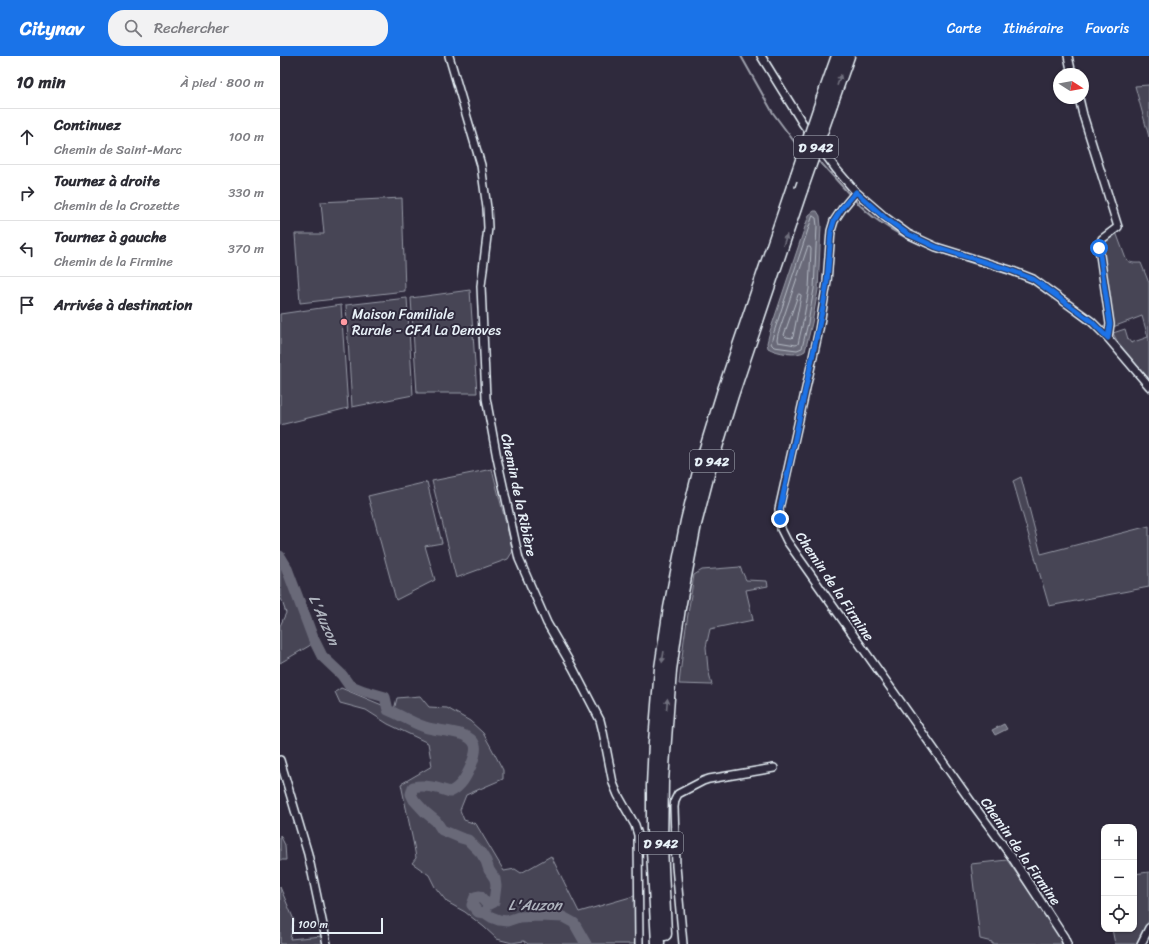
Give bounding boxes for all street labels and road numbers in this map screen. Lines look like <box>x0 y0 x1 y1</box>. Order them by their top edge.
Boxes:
road number: D 942 <box>794 136 838 158</box>
street label: Chemin de la Ribière <box>493 431 544 559</box>
road number: D 942 <box>690 450 734 472</box>
street label: Chemin de la Firmine <box>788 526 881 646</box>
street label: Chemin de la Firmine <box>974 792 1068 911</box>
road number: D 942 <box>639 832 683 854</box>

